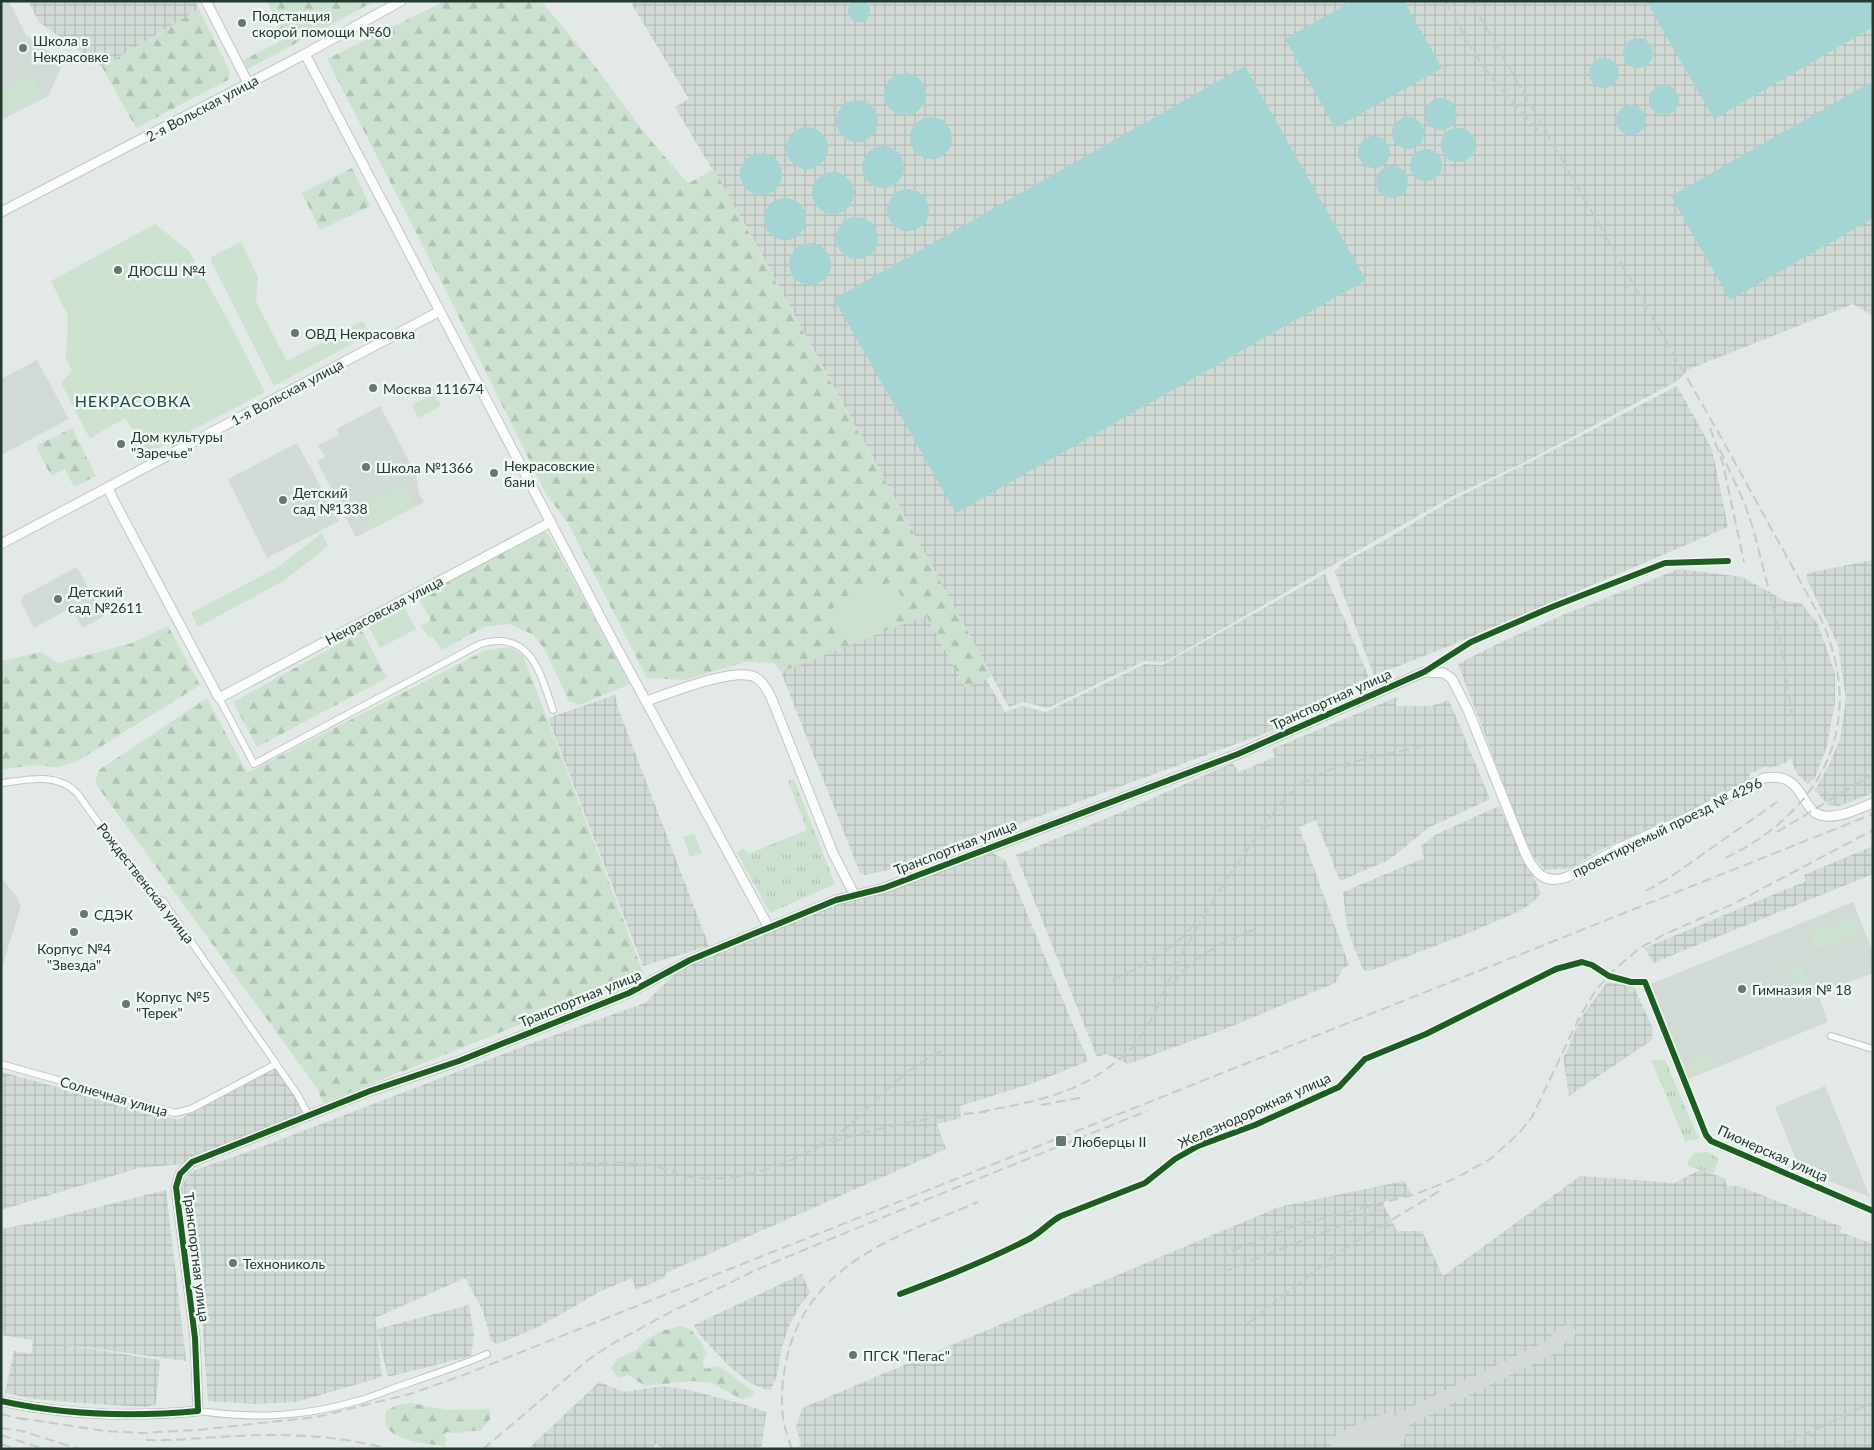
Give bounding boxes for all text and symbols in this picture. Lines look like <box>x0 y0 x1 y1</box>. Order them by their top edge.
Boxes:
place label: Подстанция скорой помощи №60 <box>252 7 391 40</box>
marker: Подстанция скорой помощи №60 <box>236 17 248 29</box>
place label: Школа в Некрасовке <box>33 32 109 65</box>
marker: Школа в Некрасовке <box>17 42 29 54</box>
street label: 2-я Вольская улица <box>143 71 261 145</box>
place label: ДЮСШ №4 <box>128 262 206 279</box>
marker: ДЮСШ №4 <box>112 264 124 276</box>
place label: ОВД Некрасовка <box>305 325 415 342</box>
marker: ОВД Некрасовка <box>289 327 301 339</box>
street label: 1-я Вольская улица <box>228 355 346 429</box>
place label: Москва 111674 <box>383 380 484 397</box>
marker: Москва 111674 <box>367 382 379 394</box>
district label: НЕКРАСОВКА <box>75 391 191 410</box>
place label: Дом культуры "Заречье" <box>131 428 223 461</box>
marker: Дом культуры "Заречье" <box>115 438 127 450</box>
place label: Некрасовские бани <box>504 457 595 490</box>
place label: Школа №1366 <box>376 459 473 476</box>
marker: Школа №1366 <box>360 461 372 473</box>
marker: Некрасовские бани <box>488 467 500 479</box>
place label: Детский сад №1338 <box>293 484 368 517</box>
marker: Детский сад №1338 <box>277 494 289 506</box>
street label: Некрасовская улица <box>322 572 446 648</box>
place label: Детский сад №2611 <box>68 583 143 616</box>
marker: Детский сад №2611 <box>52 593 64 605</box>
street label: Транспортная улица <box>1268 665 1394 733</box>
street label: проектируемый проезд № 4296 <box>1569 774 1765 880</box>
street label: Транспортная улица <box>891 816 1019 878</box>
street label: Рождественская улица <box>94 819 198 947</box>
place label: СДЭК <box>94 906 134 923</box>
marker: СДЭК <box>78 908 90 920</box>
marker: Корпус №4 "Звезда" <box>68 926 80 938</box>
place label: Корпус №4 "Звезда" <box>37 940 111 973</box>
street label: Транспортная улица <box>516 966 644 1030</box>
place label: Гимназия № 18 <box>1752 981 1852 998</box>
marker: Гимназия № 18 <box>1736 983 1748 995</box>
place label: Корпус №5 "Терек" <box>136 988 210 1021</box>
marker: Корпус №5 "Терек" <box>120 998 132 1010</box>
street label: Железнодорожная улица <box>1175 1069 1333 1151</box>
street label: Солнечная улица <box>58 1073 170 1120</box>
street label: Пионерская улица <box>1715 1121 1831 1185</box>
place label: Люберцы II <box>1071 1133 1146 1150</box>
marker: Люберцы II <box>1054 1134 1068 1148</box>
street label: Транспортная улица <box>181 1191 213 1323</box>
place label: Технониколь <box>243 1255 325 1272</box>
marker: Технониколь <box>227 1257 239 1269</box>
place label: ПГСК "Пегас" <box>863 1347 950 1364</box>
marker: ПГСК "Пегас" <box>847 1349 859 1361</box>

